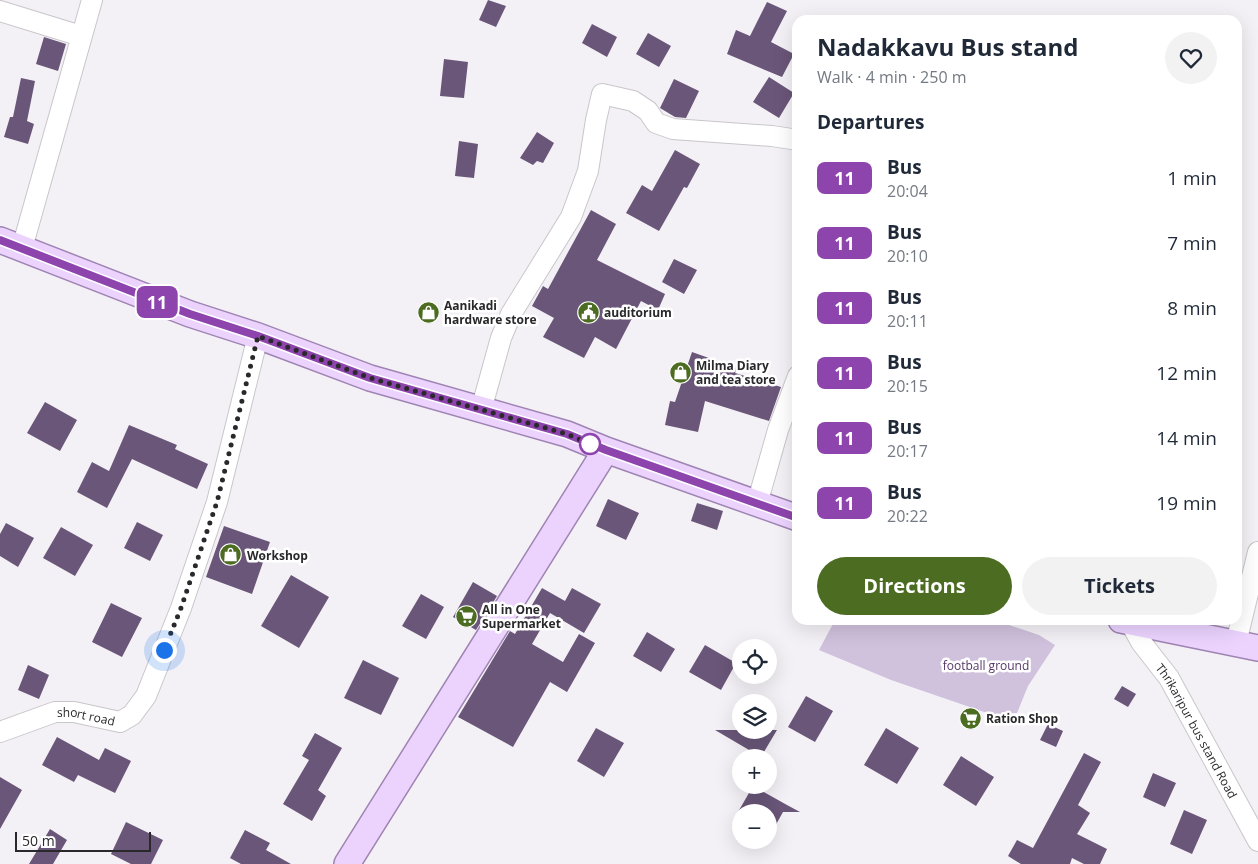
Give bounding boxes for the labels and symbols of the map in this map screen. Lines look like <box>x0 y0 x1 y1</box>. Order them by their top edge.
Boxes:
line badge: 11 <box>134 286 180 318</box>
place label: Aanikadi hardware store <box>444 297 537 328</box>
shop icon: Aanikadi hardware store <box>416 300 440 324</box>
public building icon: auditorium <box>576 300 600 324</box>
place label: auditorium <box>604 304 672 321</box>
place label: Milma Diary and tea store <box>696 357 776 388</box>
shop icon: Milma Diary and tea store <box>668 360 692 384</box>
unlabelled marker <box>579 433 601 455</box>
shop icon: Workshop <box>219 543 243 567</box>
place label: Workshop <box>247 547 308 564</box>
place label: All in One Supermarket <box>482 601 561 632</box>
supermarket icon: All in One Supermarket <box>454 604 478 628</box>
your location <box>152 638 177 663</box>
park label: football ground <box>943 657 1029 674</box>
street label: Thrikaripur bus stand Road <box>1152 660 1241 801</box>
street label: short road <box>57 704 117 729</box>
supermarket icon: Ration Shop <box>958 706 982 730</box>
place label: Ration Shop <box>986 710 1058 727</box>
scale bar <box>15 829 151 852</box>

